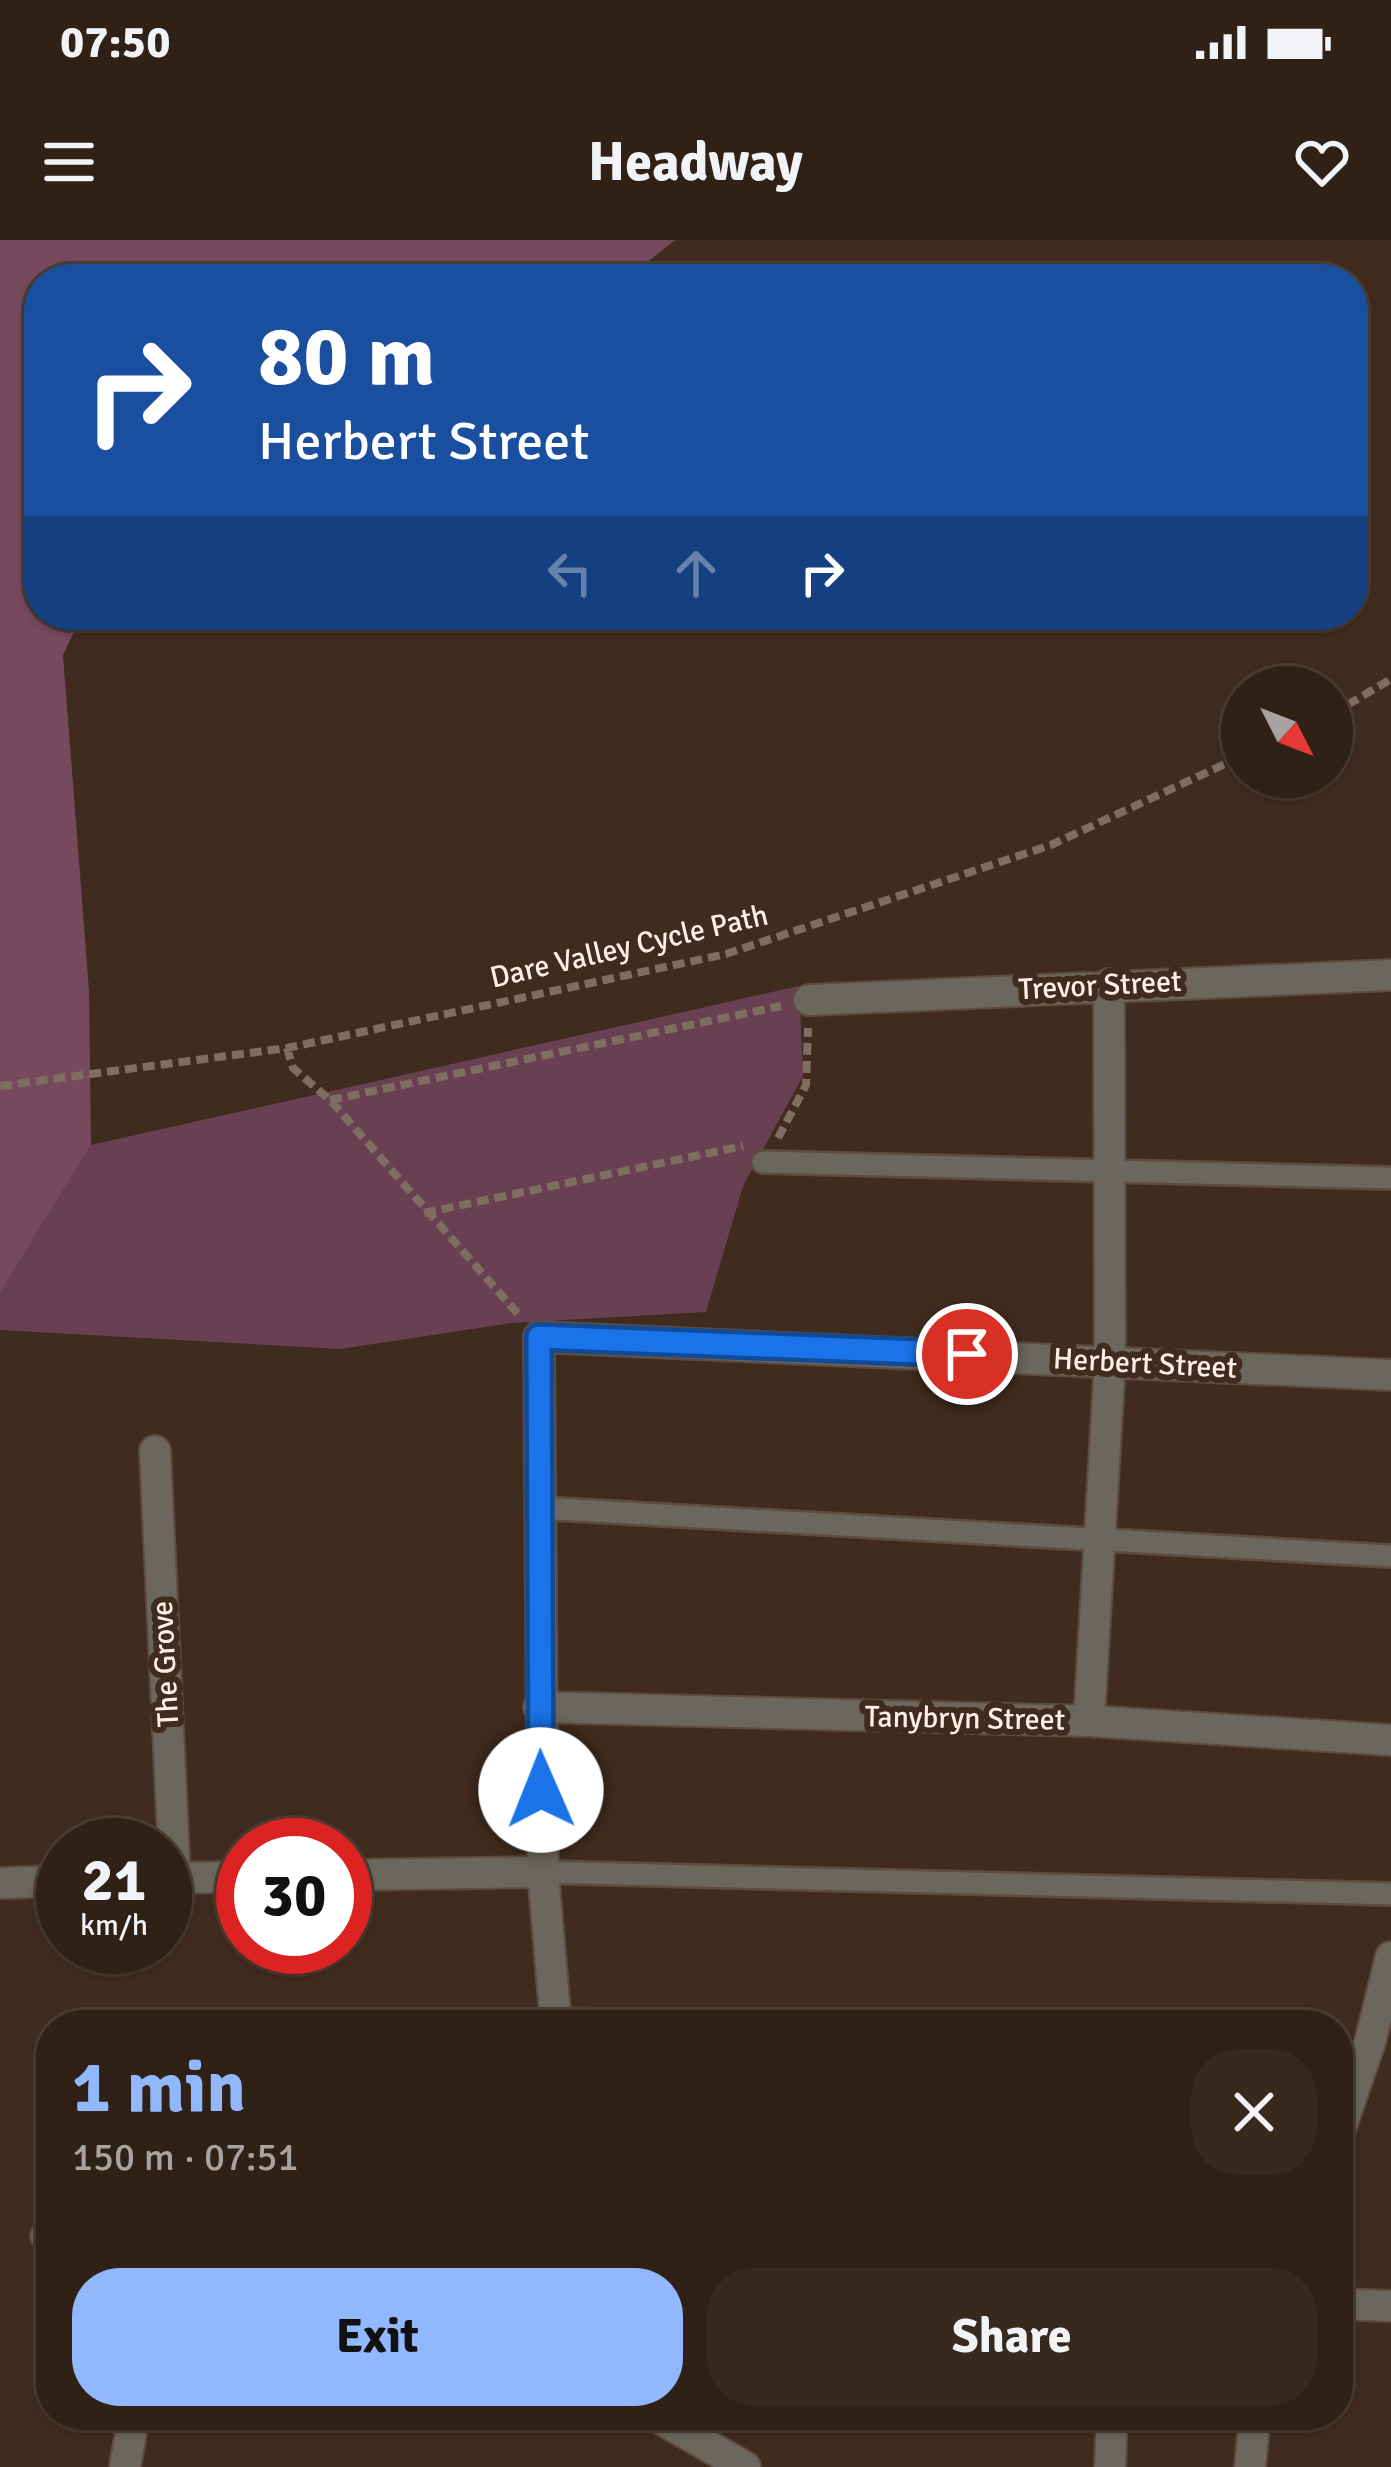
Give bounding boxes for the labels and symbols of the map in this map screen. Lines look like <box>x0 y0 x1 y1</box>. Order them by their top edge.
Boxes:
north arrow <box>1221 666 1353 798</box>
street label: Dare Valley Cycle Path <box>487 897 772 996</box>
street label: Trevor Street <box>1018 963 1182 1008</box>
pin <box>916 1303 1018 1405</box>
street label: Herbert Street <box>1052 1340 1238 1387</box>
street label: The Grove <box>144 1600 187 1728</box>
street label: Tanybryn Street <box>864 1698 1066 1739</box>
position arrow <box>478 1727 604 1853</box>
speed limit sign: 30 <box>216 1818 372 1974</box>

